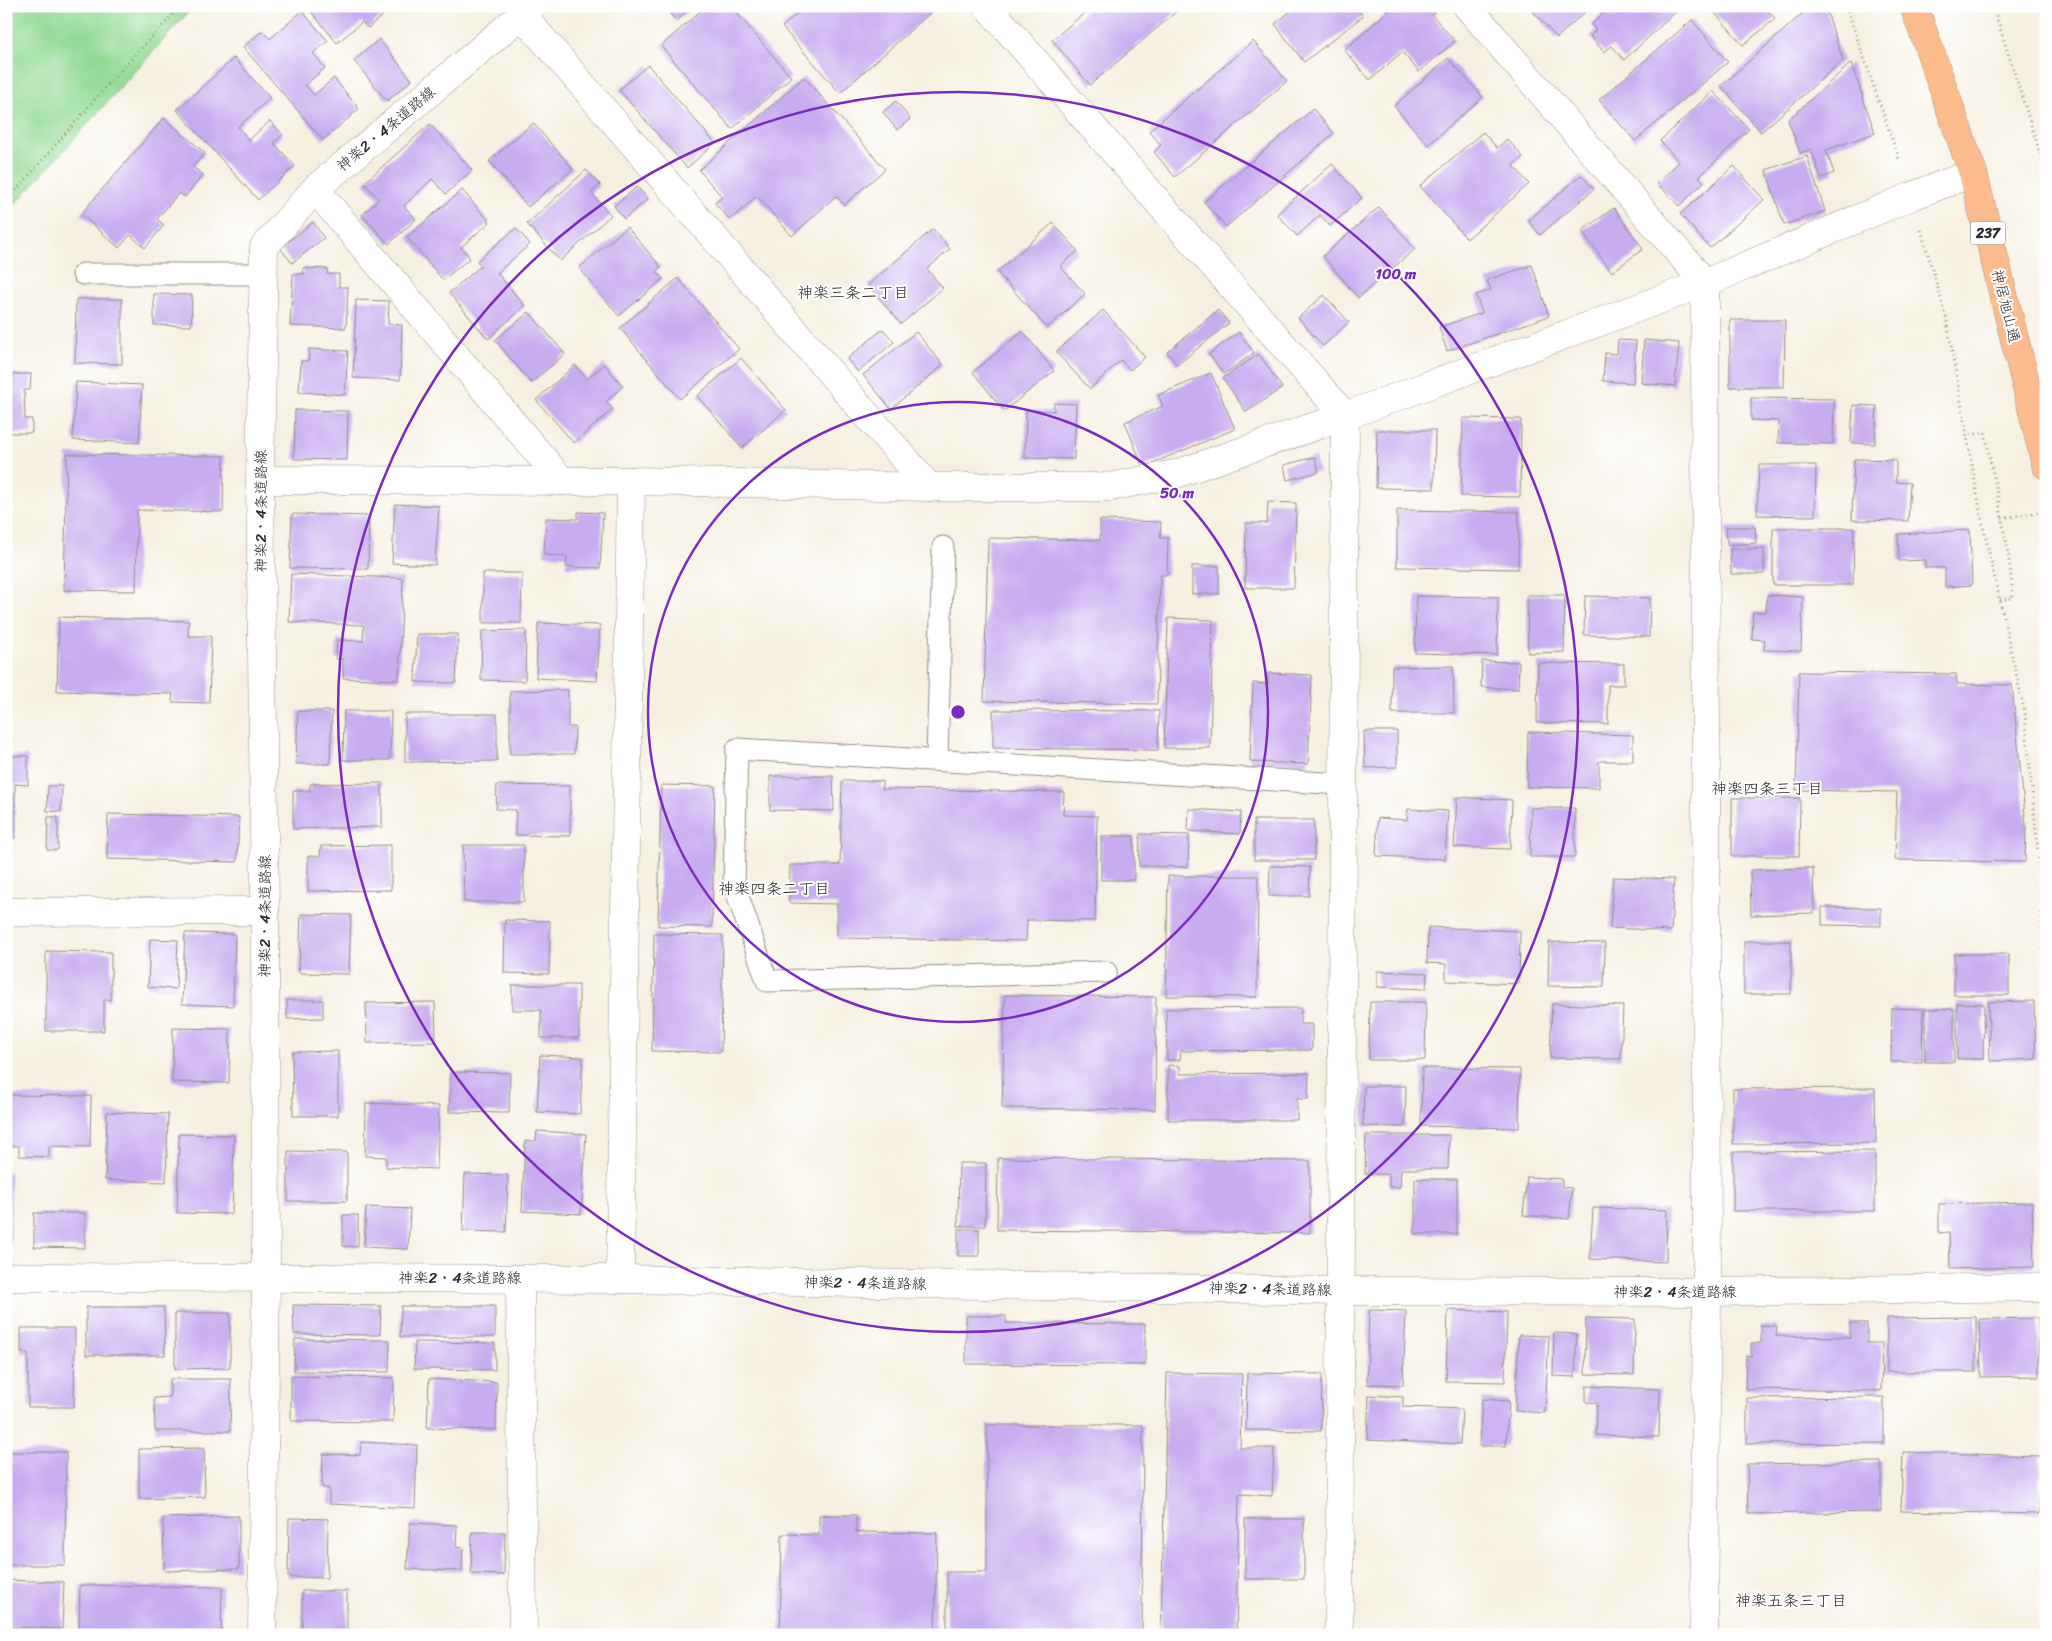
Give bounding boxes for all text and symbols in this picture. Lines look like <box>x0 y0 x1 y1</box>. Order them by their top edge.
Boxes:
street label: 神楽2・4条道路線 <box>331 79 441 179</box>
road number: 237 <box>1970 222 2006 244</box>
text: 100 m <box>1376 261 1417 287</box>
street label: 神居旭山通 <box>1984 266 2028 346</box>
district label: 神楽三条二丁目 <box>797 278 909 307</box>
street label: 神楽2・4条道路線 <box>248 449 274 573</box>
text: 50 m <box>1160 480 1195 506</box>
centre of rings <box>949 703 967 721</box>
district label: 神楽四条三丁目 <box>1711 774 1823 803</box>
street label: 神楽2・4条道路線 <box>252 854 278 978</box>
district label: 神楽四条二丁目 <box>718 874 830 903</box>
street label: 神楽2・4条道路線 <box>398 1265 522 1291</box>
street label: 神楽2・4条道路線 <box>803 1269 927 1297</box>
street label: 神楽2・4条道路線 <box>1208 1275 1332 1303</box>
street label: 神楽2・4条道路線 <box>1613 1279 1737 1305</box>
district label: 神楽五条三丁目 <box>1735 1586 1847 1615</box>

